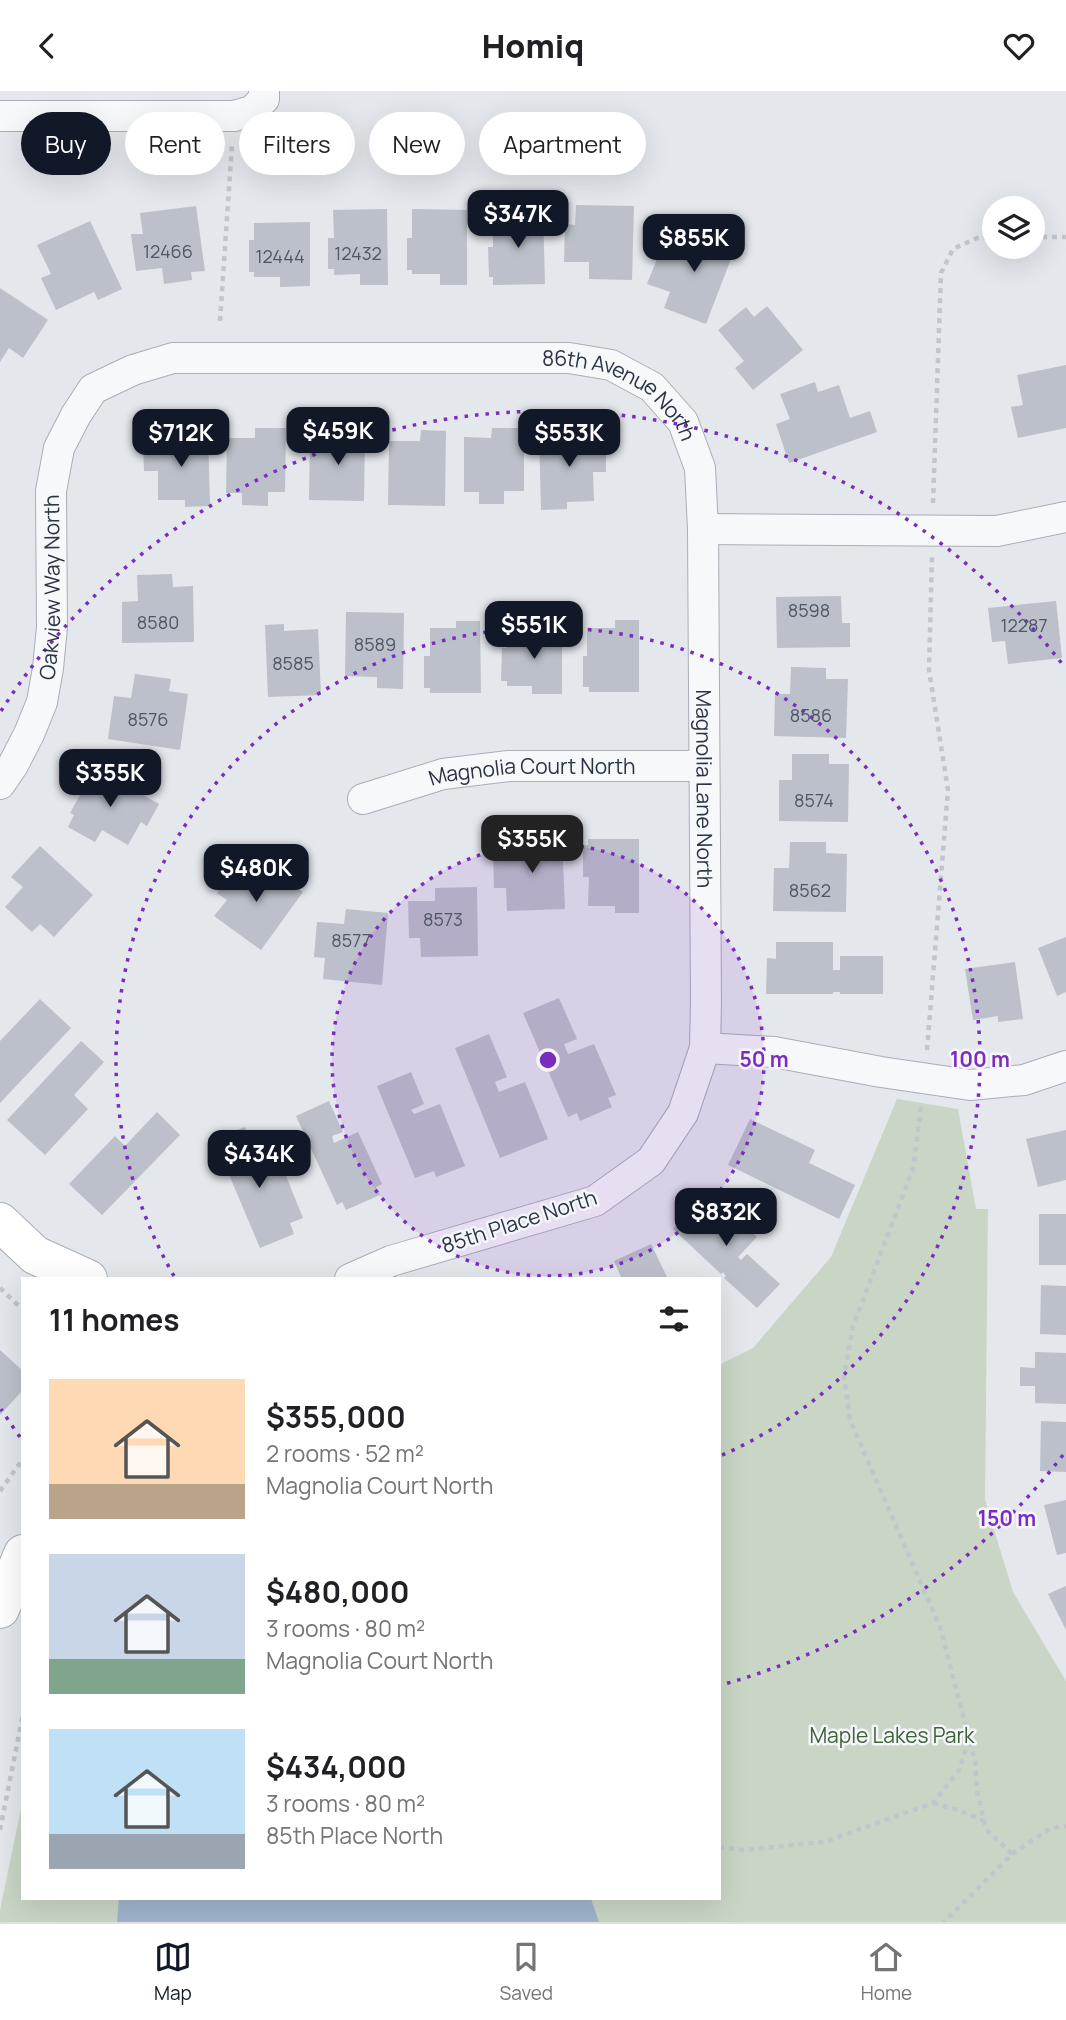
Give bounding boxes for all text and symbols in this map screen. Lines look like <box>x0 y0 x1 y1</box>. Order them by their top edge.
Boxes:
text: Homiq <box>482 24 584 68</box>
icon: back <box>28 27 66 65</box>
icon: heart <box>1000 27 1038 65</box>
chip: Buy <box>21 112 111 175</box>
chip: Rent <box>125 112 225 175</box>
chip: Filters <box>239 112 355 175</box>
chip: New <box>369 112 465 175</box>
chip: Apartment <box>479 112 646 175</box>
pin: $347K <box>469 191 567 250</box>
map controls <box>982 196 1045 259</box>
button: layers <box>982 196 1045 259</box>
text: $347K <box>484 197 552 229</box>
pin: $855K <box>645 215 743 274</box>
text: $855K <box>659 221 729 253</box>
house number: 12466 <box>143 239 193 263</box>
house number: 12432 <box>334 241 382 265</box>
house number: 12444 <box>255 244 305 268</box>
street label: 86th Avenue North <box>542 344 703 445</box>
pin: $459K <box>289 407 387 467</box>
pin: $712K <box>132 409 230 469</box>
pin: $553K <box>520 409 618 469</box>
text: $459K <box>302 414 374 446</box>
text: $712K <box>148 416 214 448</box>
text: $553K <box>534 416 604 448</box>
street label: Oakview Way North <box>32 494 66 682</box>
house number: 8598 <box>788 598 830 622</box>
pin: $551K <box>485 601 583 661</box>
text: $551K <box>501 608 567 640</box>
house number: 8580 <box>137 610 179 634</box>
house number: 12287 <box>1000 613 1048 637</box>
house number: 8589 <box>354 632 396 656</box>
house number: 8585 <box>272 651 314 675</box>
street label: Magnolia Lane North <box>690 689 719 888</box>
house number: 8586 <box>790 703 832 727</box>
house number: 8576 <box>127 707 169 731</box>
pin: $355K <box>61 749 159 809</box>
street label: Magnolia Court North <box>425 752 636 792</box>
text: $355K <box>75 756 145 788</box>
house number: 8574 <box>794 788 834 812</box>
pin: $355K <box>483 815 581 875</box>
text: $355K <box>497 822 567 854</box>
pin: $480K <box>207 845 305 904</box>
text: $480K <box>220 851 292 883</box>
house number: 8562 <box>789 878 831 902</box>
house number: 8573 <box>423 907 463 931</box>
house number: 8577 <box>331 928 371 952</box>
text: 50 m <box>739 1045 789 1073</box>
text: 100 m <box>950 1045 1010 1073</box>
centre of rings <box>536 1048 560 1072</box>
pin: $434K <box>210 1131 308 1190</box>
text: $434K <box>224 1137 294 1169</box>
street label: 85th Place North <box>438 1183 600 1259</box>
pin: $832K <box>677 1189 775 1248</box>
text: $832K <box>691 1195 761 1227</box>
text: 11 homes <box>49 1299 180 1340</box>
icon: filters <box>655 1300 693 1338</box>
text: $355,000 <box>266 1396 406 1437</box>
icon: home <box>105 1407 189 1491</box>
text: 2 rooms · 52 m² <box>266 1437 424 1469</box>
text: Magnolia Court North <box>266 1469 493 1501</box>
text: 150 m <box>978 1504 1036 1532</box>
text: $480,000 <box>266 1571 410 1612</box>
icon: home <box>105 1582 189 1666</box>
text: 3 rooms · 80 m² <box>266 1612 425 1644</box>
text: Magnolia Court North <box>266 1644 493 1676</box>
park label: Maple Lakes Park <box>809 1721 975 1749</box>
text: $434,000 <box>266 1746 407 1787</box>
icon: home <box>105 1757 189 1841</box>
text: 3 rooms · 80 m² <box>266 1787 425 1819</box>
text: 85th Place North <box>266 1819 443 1851</box>
tab: Map <box>154 1938 192 2006</box>
tab: Saved <box>500 1938 553 2006</box>
tab: Home <box>861 1938 912 2006</box>

